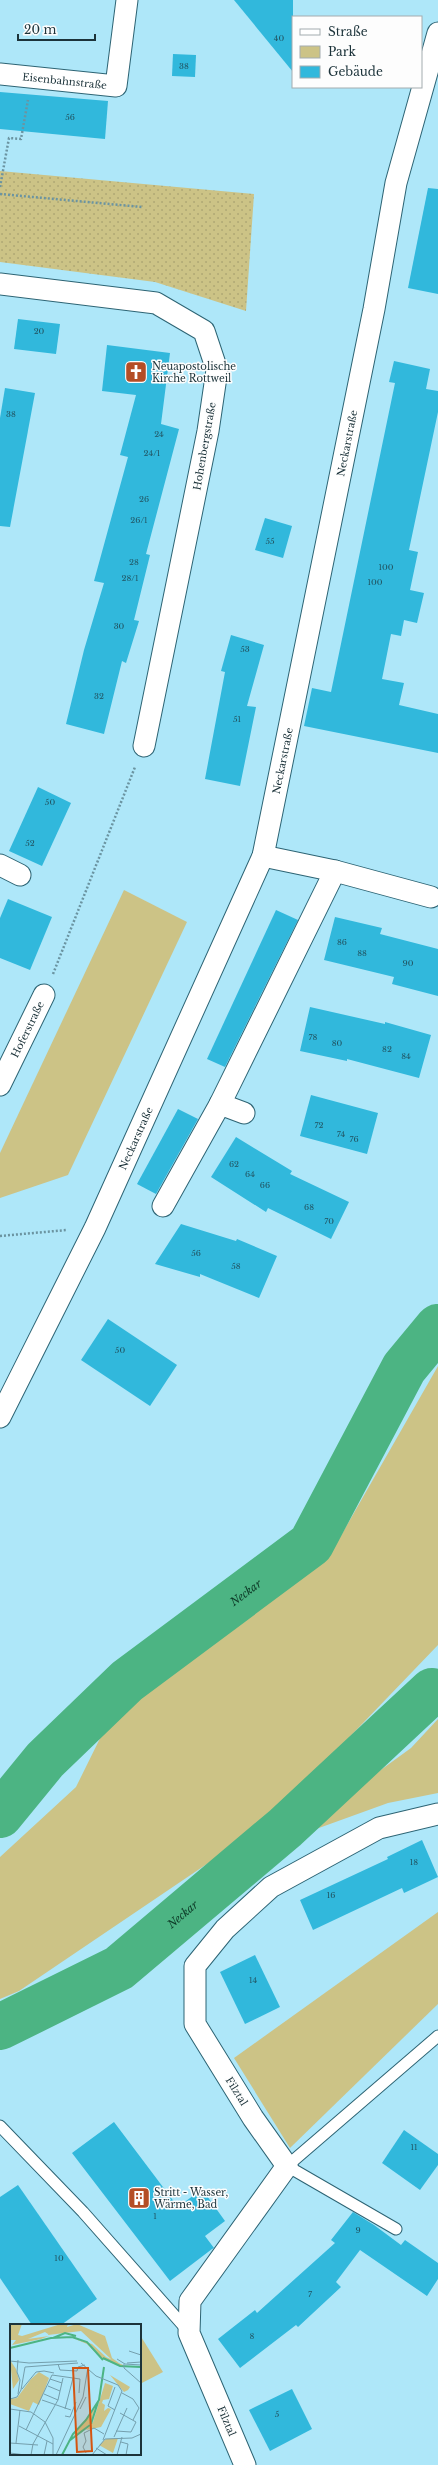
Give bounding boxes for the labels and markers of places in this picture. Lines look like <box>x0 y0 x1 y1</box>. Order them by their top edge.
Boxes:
church icon: Neuapostolische Kirche Rottweil <box>123 359 149 385</box>
place label: Neuapostolische Kirche Rottweil <box>152 360 236 385</box>
building icon: Stritt - Wasser, Wärme, Bad <box>126 2185 152 2211</box>
place label: Stritt - Wasser, Wärme, Bad <box>153 2186 229 2211</box>

